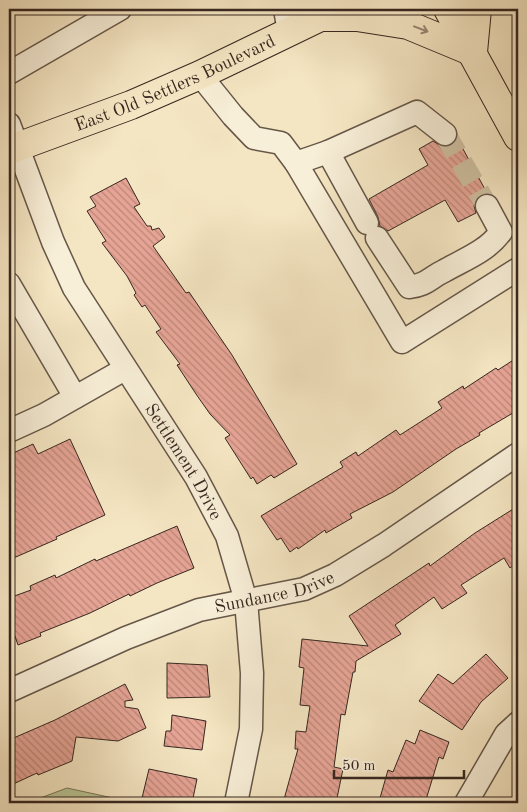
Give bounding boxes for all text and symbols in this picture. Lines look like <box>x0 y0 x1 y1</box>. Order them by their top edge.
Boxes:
one-way arrow <box>413 25 428 34</box>
street label: East Old Settlers Boulevard <box>73 32 278 135</box>
street label: Settlement Drive <box>141 401 225 523</box>
street label: Sundance Drive <box>213 569 337 617</box>
scale bar <box>334 747 464 779</box>
text: 50 m <box>342 759 376 774</box>

